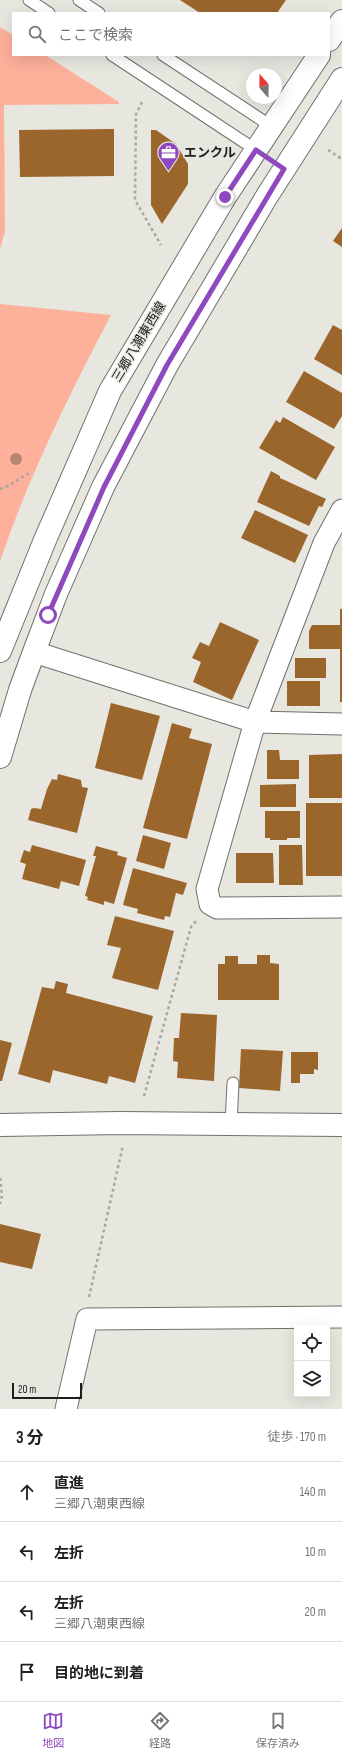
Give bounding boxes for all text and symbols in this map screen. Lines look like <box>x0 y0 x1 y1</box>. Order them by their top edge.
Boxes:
search box <box>12 12 330 56</box>
icon: search <box>26 23 48 45</box>
text: ここで検索 <box>58 26 133 45</box>
north arrow <box>246 68 282 104</box>
office icon: エンクル <box>155 140 181 173</box>
place label: エンクル <box>184 145 236 161</box>
route end <box>216 188 234 206</box>
street label: 三郷八潮東西線 <box>109 299 169 385</box>
route start <box>39 606 57 624</box>
map controls <box>294 1325 330 1397</box>
button: locate <box>294 1325 330 1361</box>
button: layers <box>294 1361 330 1397</box>
scale bar <box>12 1381 82 1400</box>
text: 20 m <box>18 1383 36 1396</box>
text: 3 分 <box>16 1428 43 1448</box>
text: 徒歩 · 170 m <box>267 1429 326 1445</box>
text: 直進 <box>54 1474 84 1493</box>
icon: ahead <box>16 1481 38 1503</box>
text: 140 m <box>300 1484 326 1500</box>
text: 三郷八潮東西線 <box>54 1496 145 1512</box>
icon: left <box>16 1541 38 1563</box>
text: 左折 <box>54 1544 84 1563</box>
text: 10 m <box>305 1544 326 1560</box>
text: 左折 <box>54 1594 84 1613</box>
icon: left <box>16 1601 38 1623</box>
text: 20 m <box>304 1604 326 1620</box>
text: 三郷八潮東西線 <box>54 1616 145 1632</box>
icon: arrive <box>16 1661 38 1683</box>
text: 目的地に到着 <box>54 1664 144 1683</box>
tab: 地図 <box>42 1710 64 1750</box>
tab: 経路 <box>149 1710 171 1750</box>
tab: 保存済み <box>256 1710 300 1750</box>

